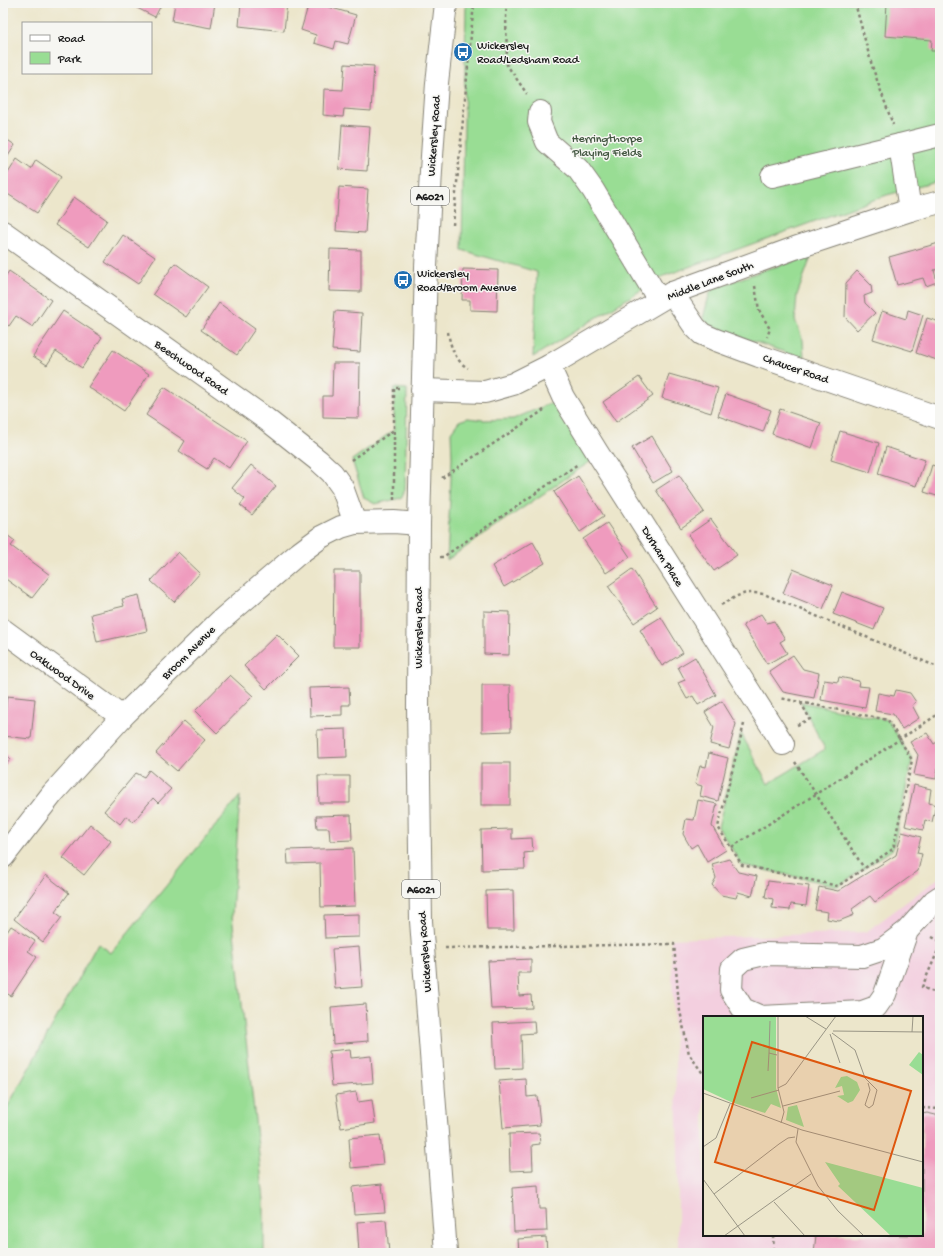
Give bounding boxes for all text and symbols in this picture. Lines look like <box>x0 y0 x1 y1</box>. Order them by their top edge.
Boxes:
legend <box>22 22 152 74</box>
text: Road <box>58 33 85 47</box>
place label: Wickersley Road/Ledsham Road <box>477 40 580 68</box>
bus stop icon: Wickersley Road/Ledsham Road <box>452 41 474 63</box>
text: Park <box>57 53 83 67</box>
street label: Wickersley Road <box>425 94 445 177</box>
park label: Herringthorpe Playing Fields <box>572 133 643 161</box>
road number: A6021 <box>411 187 449 205</box>
street label: Middle Lane South <box>666 259 756 305</box>
place label: Wickersley Road/Broom Avenue <box>417 268 517 296</box>
bus stop icon: Wickersley Road/Broom Avenue <box>392 269 414 291</box>
street label: Beechwood Road <box>150 337 231 400</box>
street label: Chaucer Road <box>761 352 831 388</box>
street label: Durham Place <box>637 524 686 590</box>
street label: Wickersley Road <box>413 587 427 668</box>
street label: Broom Avenue <box>159 623 220 684</box>
street label: Oakwood Drive <box>27 647 98 704</box>
road number: A6021 <box>402 880 440 898</box>
street label: Wickersley Road <box>416 910 436 993</box>
inset map <box>703 1016 923 1236</box>

